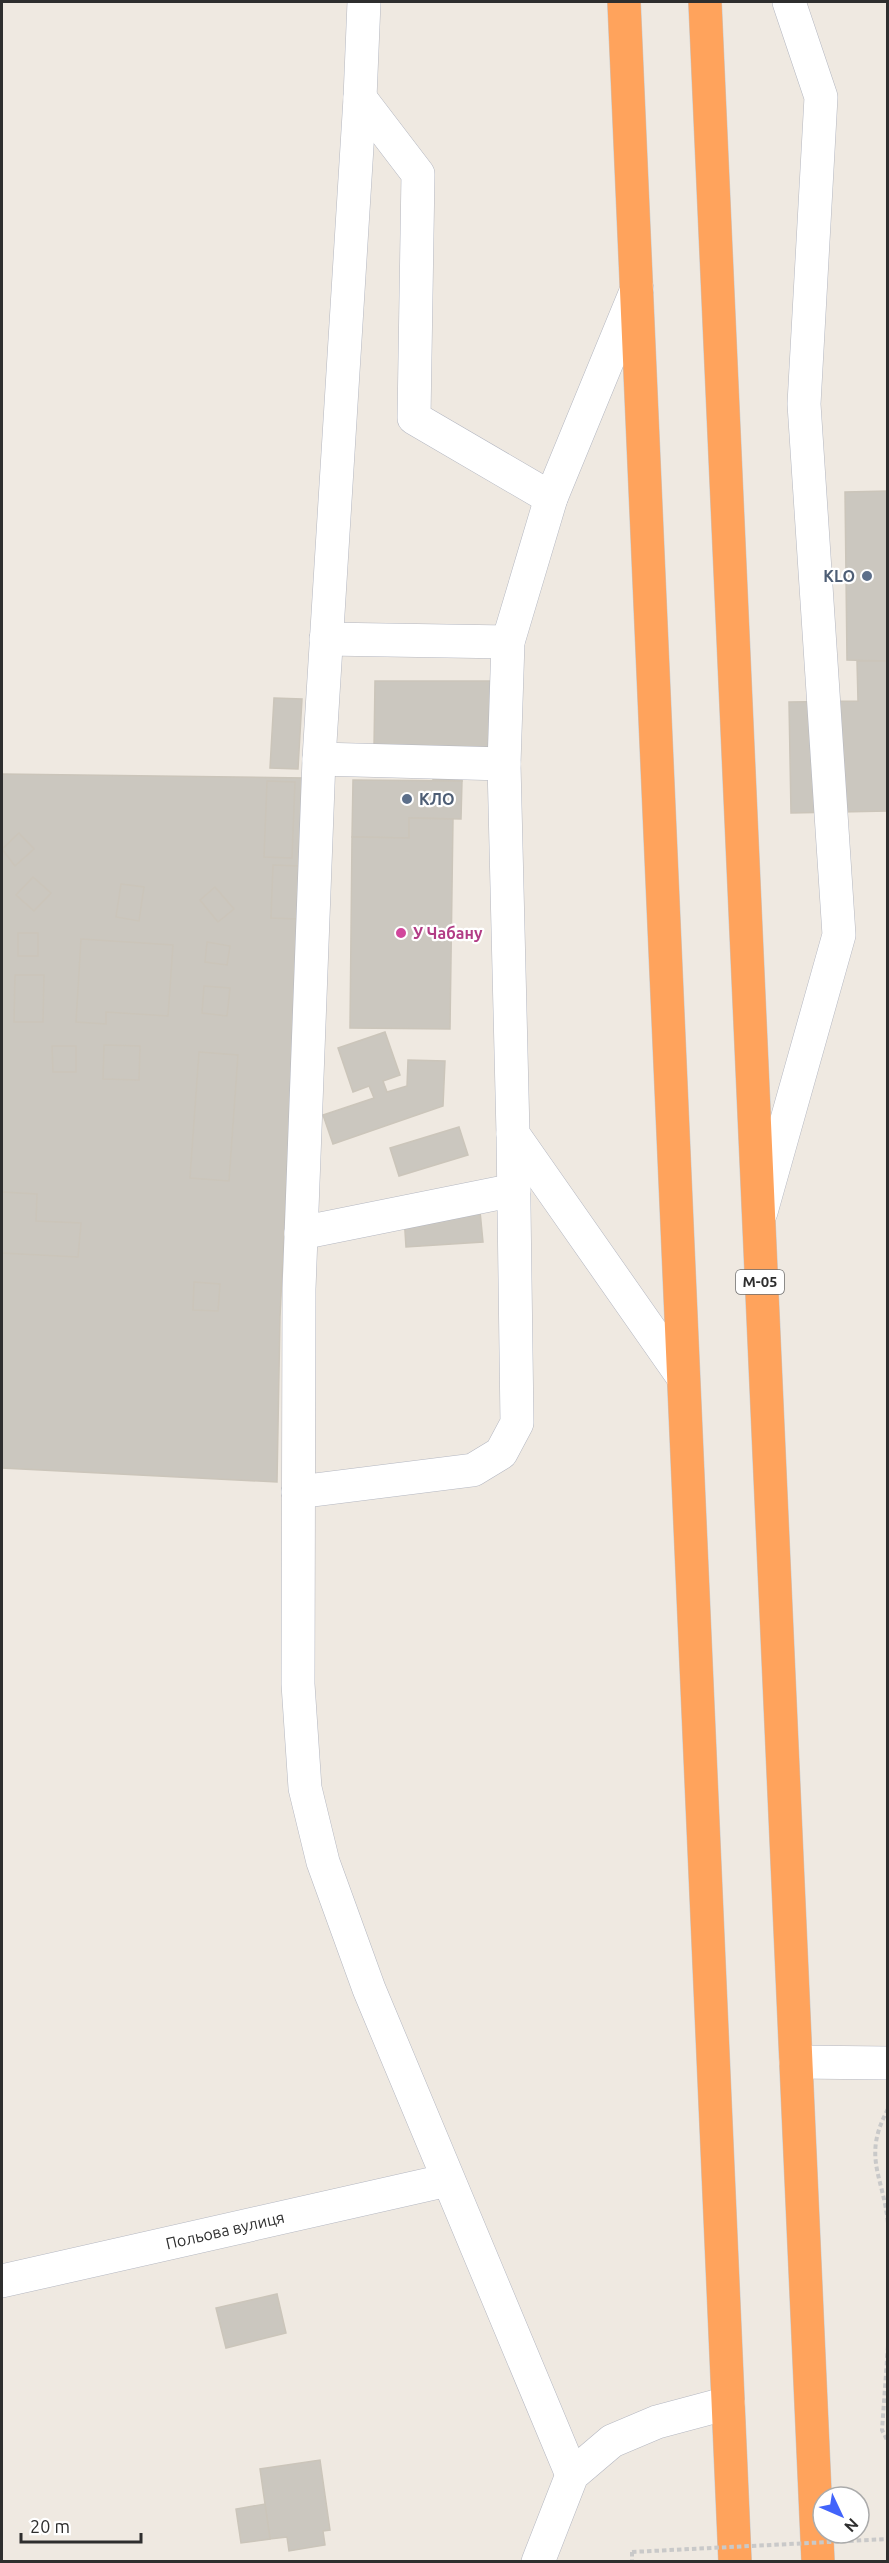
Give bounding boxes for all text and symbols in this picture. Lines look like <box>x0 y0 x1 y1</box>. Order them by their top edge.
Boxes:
place label: KLO <box>823 567 855 585</box>
marker: KLO <box>860 569 874 583</box>
place label: КЛО <box>419 790 455 808</box>
marker: КЛО <box>400 792 414 806</box>
place label: У Чабану <box>413 924 483 942</box>
marker: У Чабану <box>394 926 408 940</box>
road number: М-05 <box>736 1270 784 1294</box>
street label: Польова вулиця <box>164 2208 286 2252</box>
north arrow <box>811 2485 871 2545</box>
scale bar <box>21 2506 141 2544</box>
text: N <box>841 2515 862 2536</box>
text: 20 m <box>30 2516 70 2536</box>

